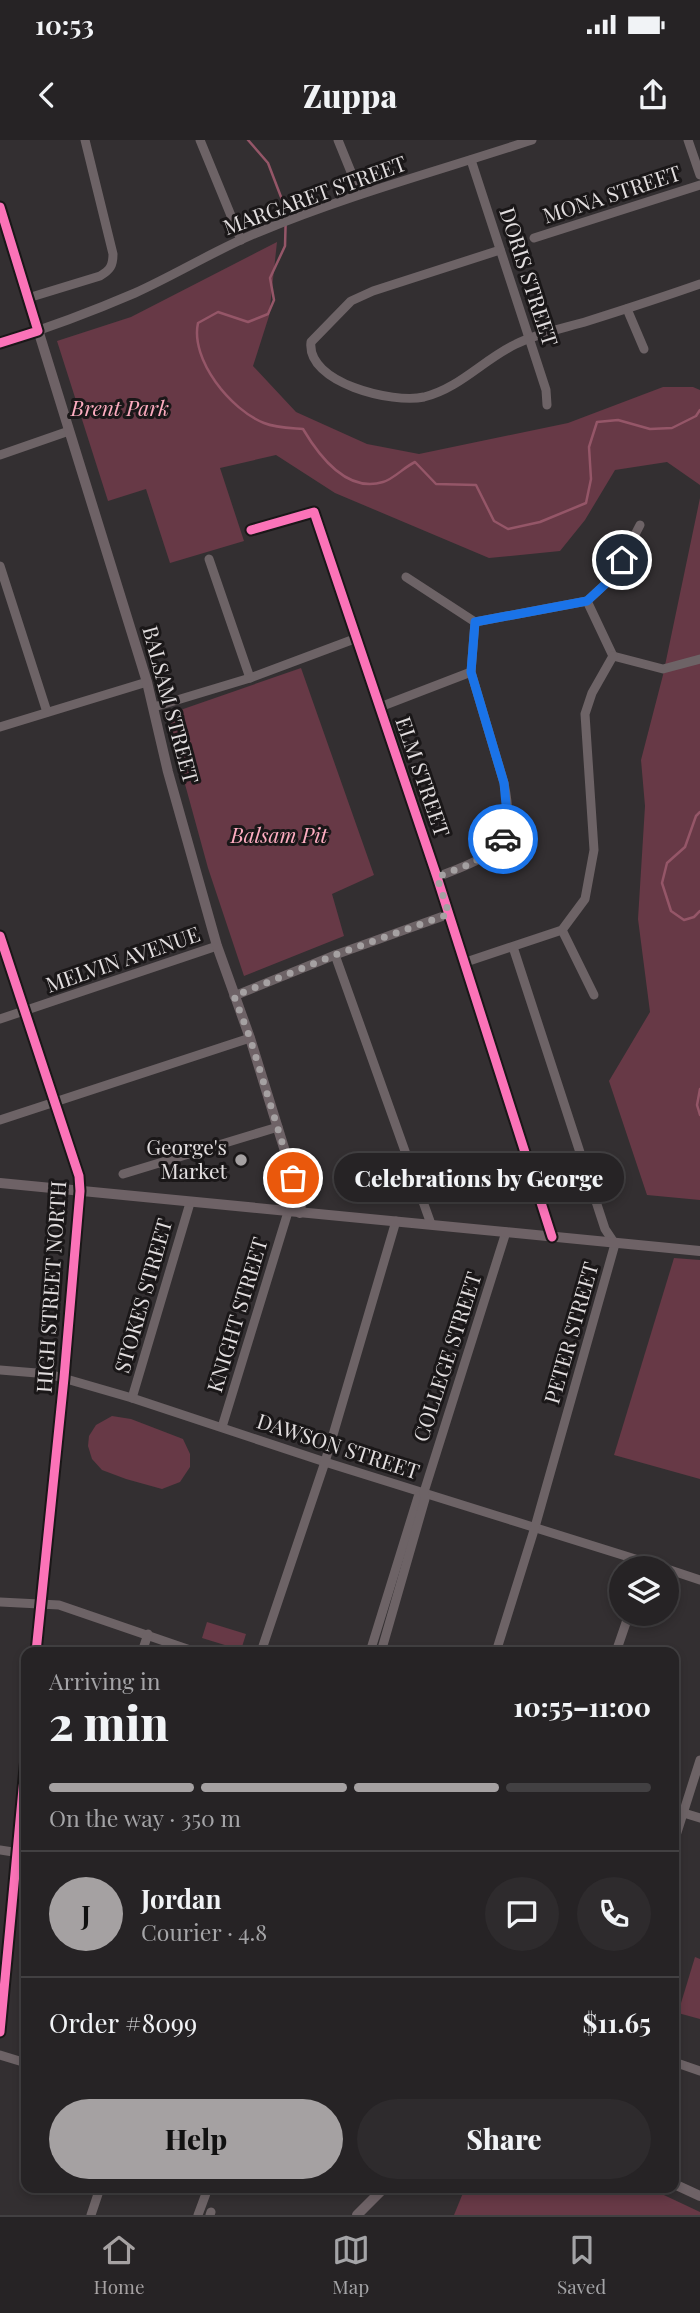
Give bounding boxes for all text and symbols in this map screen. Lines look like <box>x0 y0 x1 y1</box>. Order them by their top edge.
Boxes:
text: 10:53 <box>35 7 94 42</box>
text: Zuppa <box>303 73 397 116</box>
icon: back <box>28 76 66 114</box>
icon: share <box>634 76 672 114</box>
street label: MARGARET STREET <box>219 148 410 240</box>
street label: MONA STREET <box>539 158 684 229</box>
street label: DORIS STREET <box>494 203 566 349</box>
park label: Brent Park <box>70 393 169 421</box>
pin <box>592 530 652 590</box>
icon: home <box>603 541 641 579</box>
street label: BALSAM STREET <box>137 622 206 786</box>
street label: ELM STREET <box>390 713 458 840</box>
courier <box>468 804 538 874</box>
park label: Balsam Pit <box>229 820 329 848</box>
icon: car <box>484 820 522 858</box>
street label: MELVIN AVENUE <box>41 919 203 998</box>
place label: George's Market <box>146 1132 228 1184</box>
pin <box>263 1148 323 1208</box>
marker: George's Market <box>233 1152 249 1168</box>
callout: Celebrations by George <box>335 1154 626 1202</box>
icon: bag <box>274 1159 312 1197</box>
text: Celebrations by George <box>355 1162 603 1193</box>
street label: HIGH STREET NORTH <box>29 1180 71 1394</box>
street label: STOKES STREET <box>107 1215 178 1376</box>
street label: KNIGHT STREET <box>199 1234 273 1395</box>
street label: PETER STREET <box>536 1258 604 1407</box>
street label: COLLEGE STREET <box>405 1268 487 1445</box>
street label: DAWSON STREET <box>254 1406 423 1485</box>
map controls <box>609 1556 679 1626</box>
button: layers <box>609 1556 679 1626</box>
text: Arriving in <box>49 1665 161 1696</box>
text: 10:55–11:00 <box>513 1689 651 1724</box>
text: 2 min <box>49 1691 169 1753</box>
text: On the way · 350 m <box>49 1802 241 1833</box>
button: chat <box>485 1877 559 1951</box>
button: phone <box>577 1877 651 1951</box>
text: Jordan <box>141 1881 221 1916</box>
text: J <box>81 1897 91 1932</box>
text: Courier · 4.8 <box>141 1916 267 1947</box>
text: Order #8099 <box>49 2005 197 2040</box>
text: $11.65 <box>583 2005 651 2040</box>
button: Help <box>49 2099 343 2179</box>
button: Share <box>357 2099 651 2179</box>
tab: Home <box>94 2231 145 2299</box>
tab: Map <box>332 2231 370 2299</box>
tab: Saved <box>557 2231 606 2299</box>

